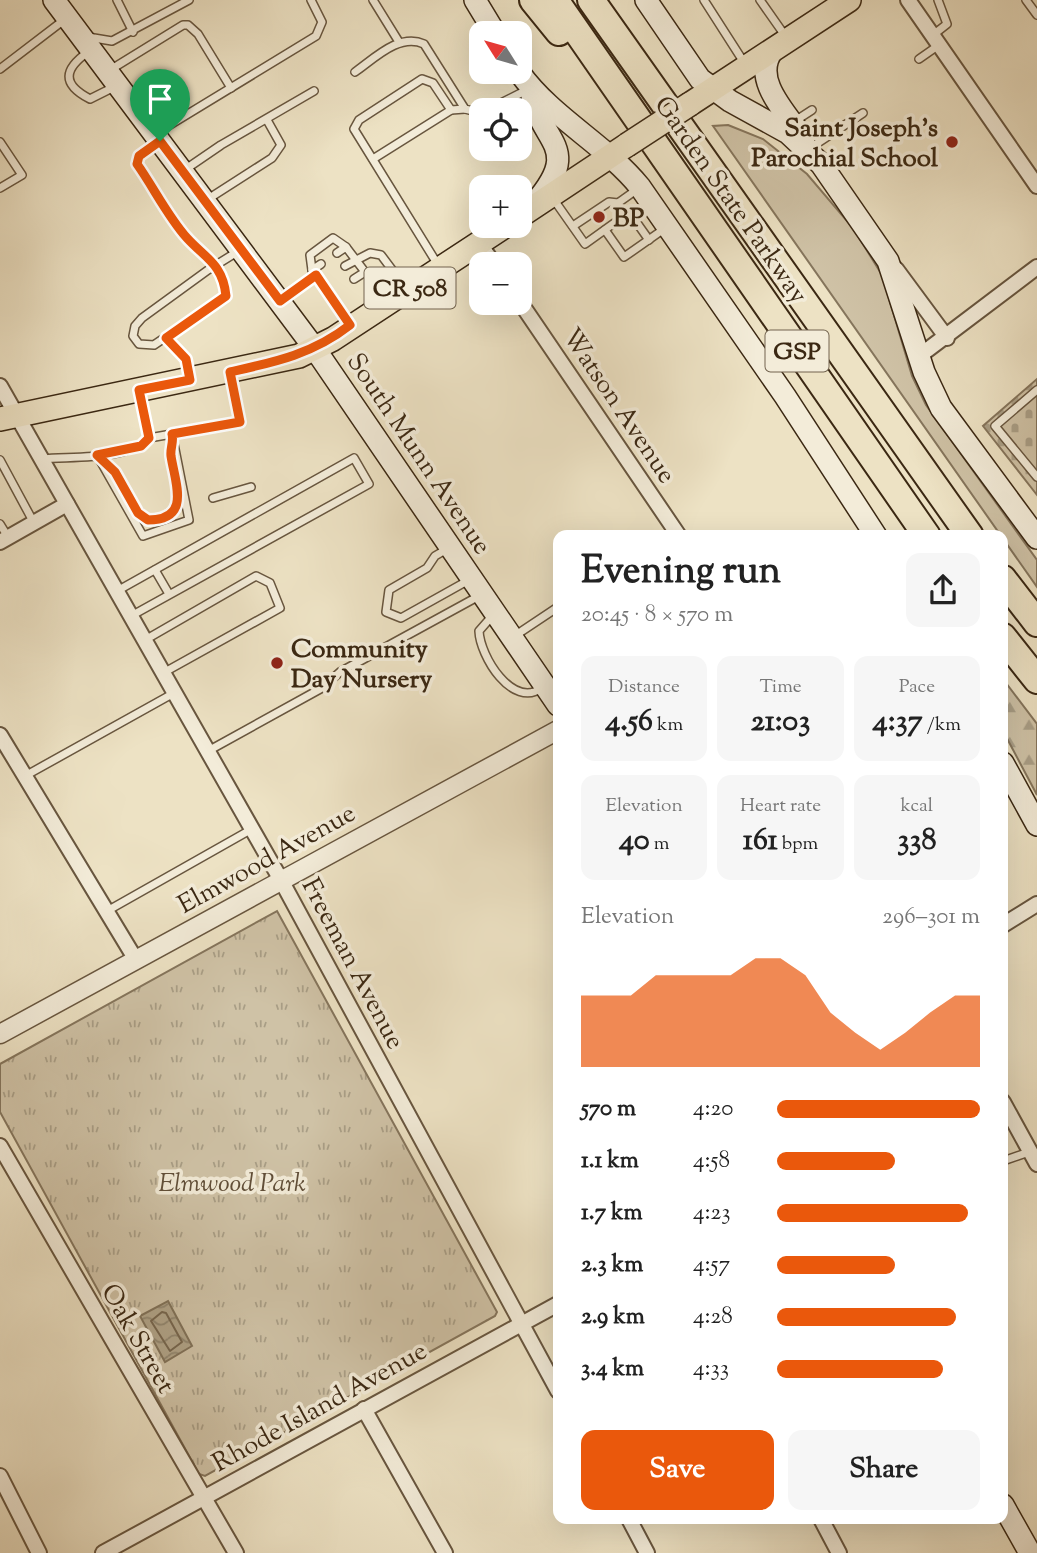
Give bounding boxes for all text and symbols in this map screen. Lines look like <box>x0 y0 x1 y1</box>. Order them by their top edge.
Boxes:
north arrow <box>469 21 532 84</box>
map controls <box>469 21 532 315</box>
pin <box>130 69 190 141</box>
icon: arrive <box>141 80 179 118</box>
street label: Garden State Parkway <box>644 89 816 312</box>
button: locate <box>469 98 532 161</box>
place label: Saint Joseph's Parochial School <box>751 111 939 178</box>
marker: Saint Joseph's Parochial School <box>944 134 960 150</box>
button: + <box>469 175 532 238</box>
place label: BP <box>613 201 644 238</box>
marker: BP <box>591 209 607 225</box>
button: − <box>469 252 532 315</box>
road number: CR 508 <box>364 268 456 309</box>
street label: Watson Avenue <box>552 321 684 491</box>
road number: GSP <box>766 330 828 372</box>
street label: South Munn Avenue <box>337 346 499 563</box>
text: Evening run <box>581 546 781 600</box>
button: share <box>906 553 980 627</box>
text: 20:45 · 8 × 570 m <box>581 599 733 632</box>
place label: Community Day Nursery <box>291 632 432 699</box>
marker: Community Day Nursery <box>269 655 285 671</box>
text: Distance <box>608 674 680 701</box>
text: Time <box>759 674 802 701</box>
text: Pace <box>899 674 935 701</box>
text: 4.56 <box>605 701 653 744</box>
text: 21:03 <box>751 701 810 744</box>
text: 4:37 <box>873 701 923 744</box>
text: km <box>653 712 683 739</box>
text: /km <box>923 712 961 739</box>
text: Elevation <box>606 793 683 820</box>
text: Heart rate <box>740 793 821 820</box>
text: kcal <box>901 793 933 820</box>
street label: Elmwood Avenue <box>172 796 363 924</box>
text: 40 <box>619 820 650 863</box>
text: 161 <box>743 820 778 863</box>
text: 338 <box>897 820 936 863</box>
text: m <box>650 831 669 858</box>
text: bpm <box>778 831 818 858</box>
street label: Freeman Avenue <box>291 872 413 1056</box>
text: Elevation <box>581 901 674 934</box>
text: 296–301 m <box>882 901 980 934</box>
text: 570 m <box>581 1093 636 1126</box>
text: 4:20 <box>693 1093 734 1126</box>
text: 1.1 km <box>581 1145 639 1178</box>
text: 4:58 <box>693 1145 730 1178</box>
park label: Elmwood Park <box>158 1166 306 1203</box>
text: 1.7 km <box>581 1197 643 1230</box>
text: 4:23 <box>693 1197 731 1230</box>
text: 2.3 km <box>581 1249 643 1282</box>
text: 4:57 <box>693 1249 730 1282</box>
street label: Oak Street <box>91 1278 183 1401</box>
text: 2.9 km <box>581 1301 645 1334</box>
text: 4:28 <box>693 1301 733 1334</box>
street label: Rhode Island Avenue <box>206 1334 434 1483</box>
text: 3.4 km <box>581 1353 644 1386</box>
text: 4:33 <box>693 1353 729 1386</box>
button: Save <box>581 1430 774 1510</box>
button: Share <box>788 1430 980 1510</box>

